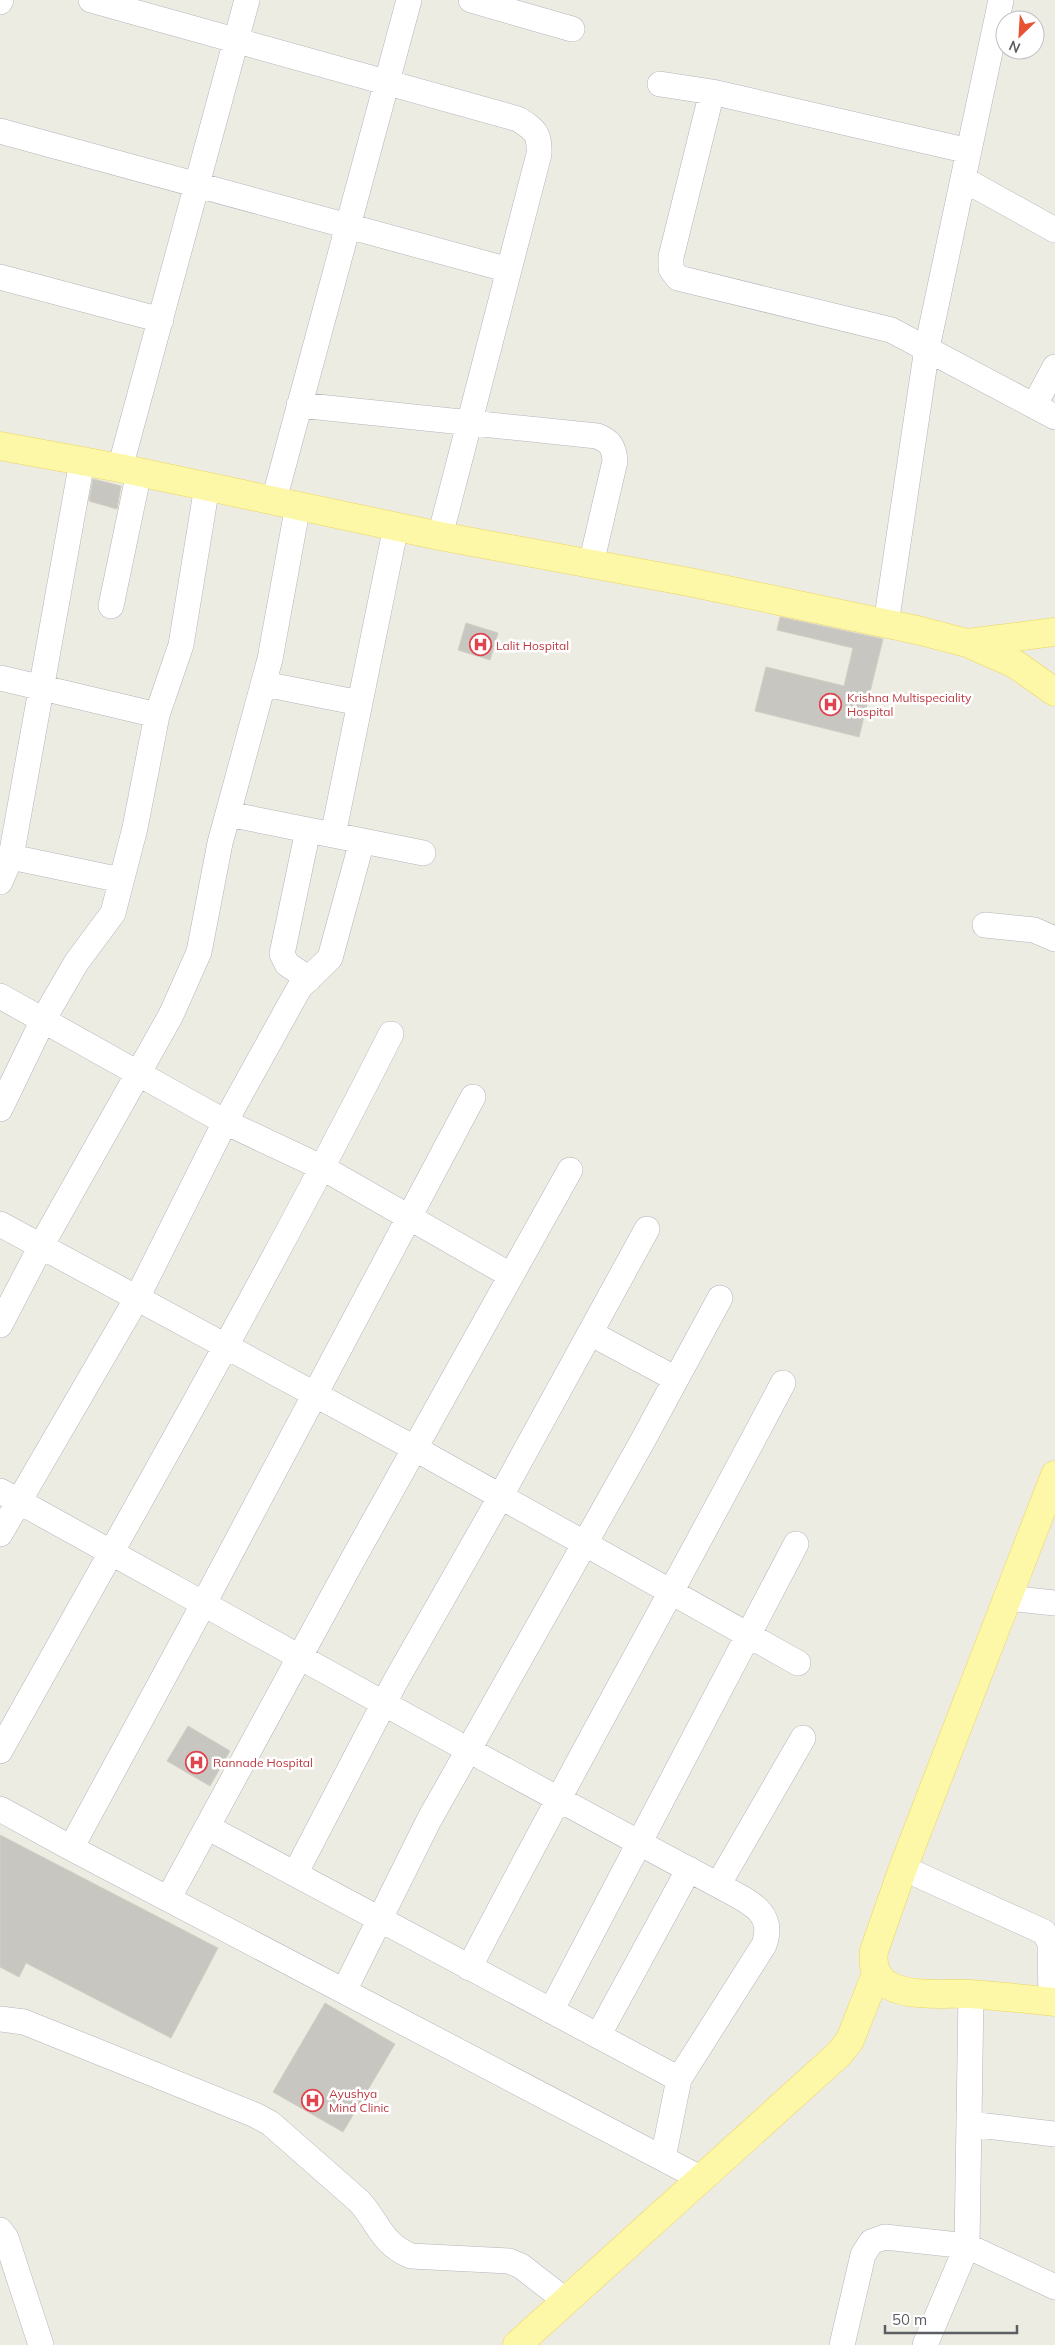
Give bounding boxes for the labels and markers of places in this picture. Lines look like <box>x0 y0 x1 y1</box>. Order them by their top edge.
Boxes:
hospital icon: Lalit Hospital <box>468 633 492 657</box>
place label: Lalit Hospital <box>496 638 569 653</box>
place label: Krishna Multispeciality Hospital <box>847 690 972 719</box>
hospital icon: Krishna Multispeciality Hospital <box>819 692 843 716</box>
hospital icon: Rannade Hospital <box>185 1750 209 1774</box>
place label: Rannade Hospital <box>213 1755 313 1770</box>
place label: Ayushya Mind Clinic <box>329 2086 389 2115</box>
hospital icon: Ayushya Mind Clinic <box>301 2088 325 2112</box>

